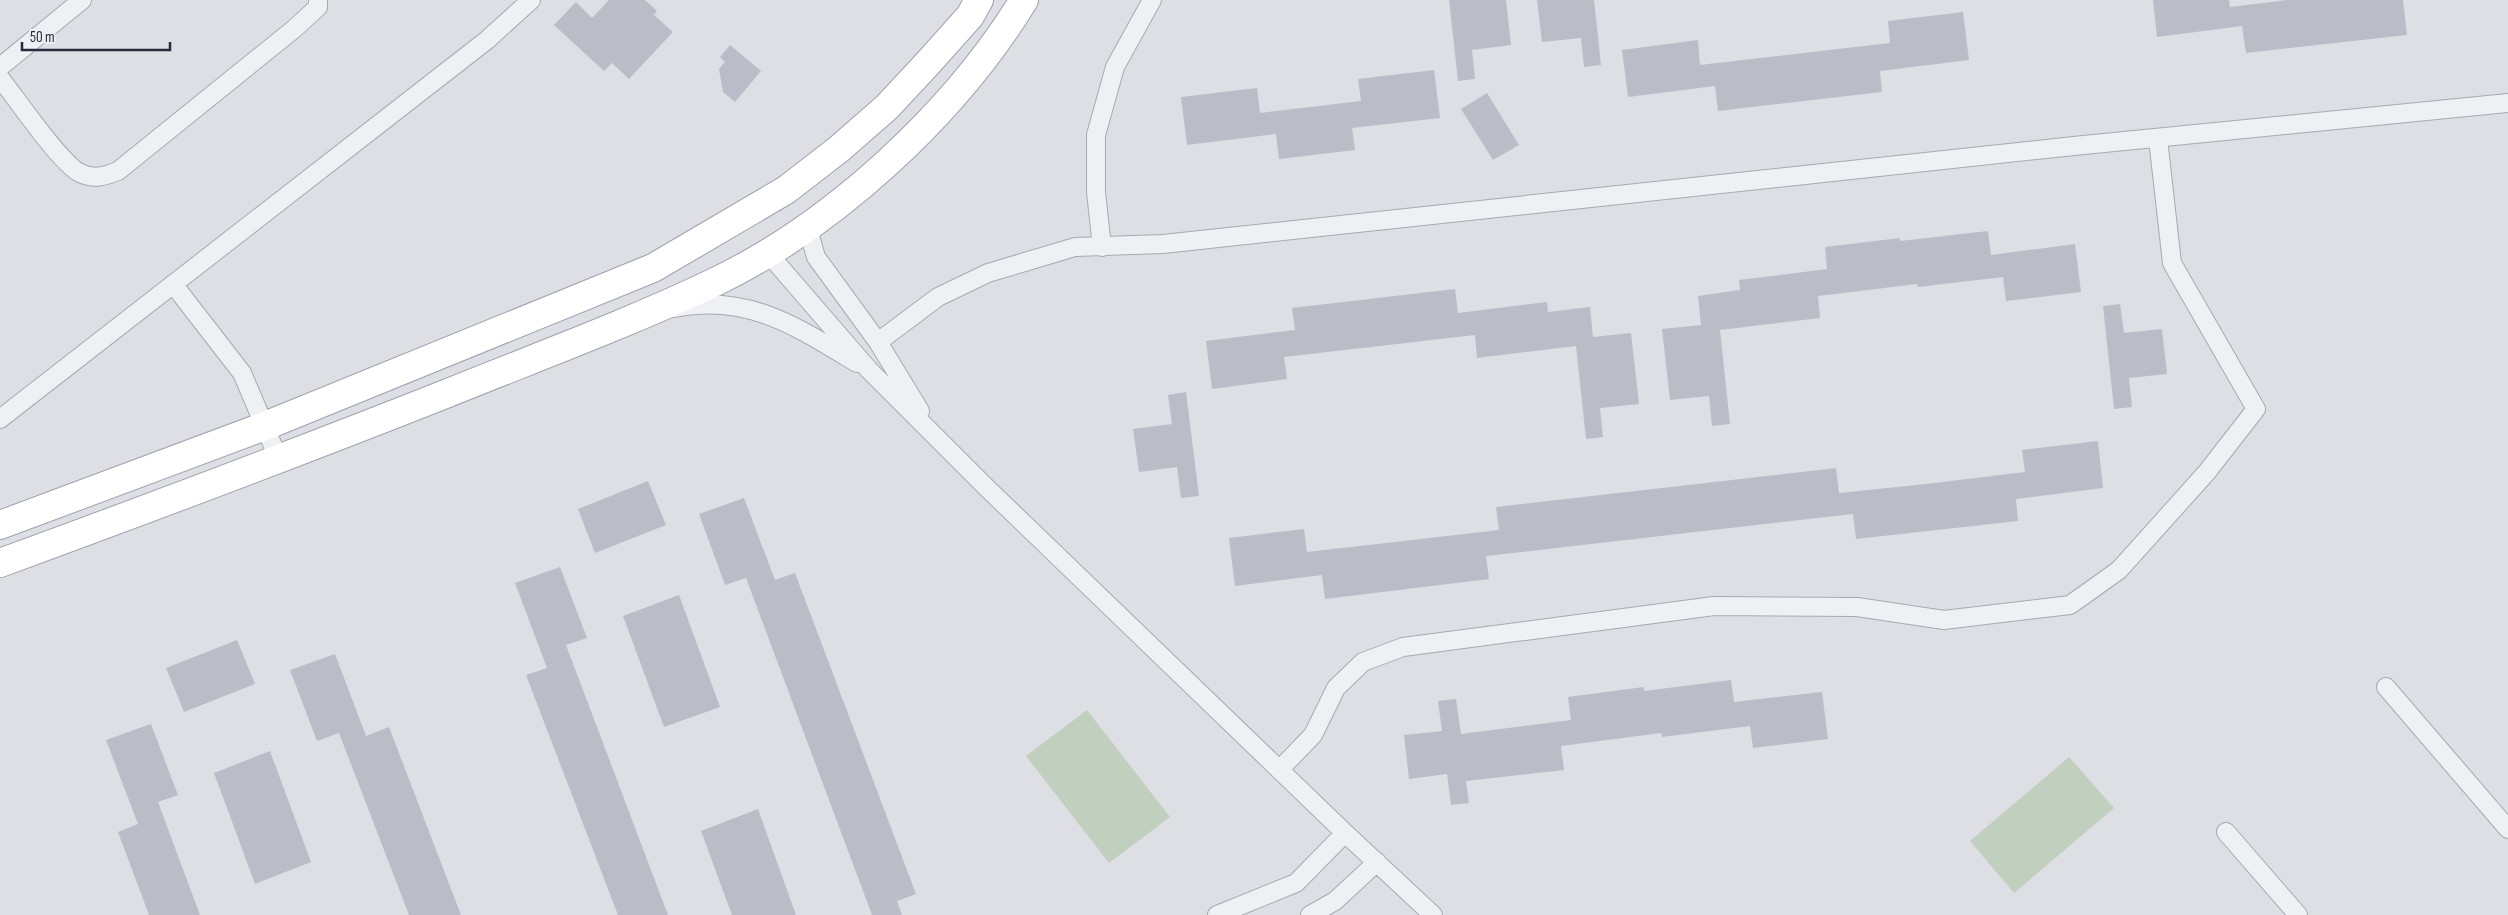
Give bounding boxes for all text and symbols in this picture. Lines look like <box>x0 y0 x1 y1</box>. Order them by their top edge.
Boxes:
scale bar <box>22 20 170 52</box>
text: 50 m <box>30 28 55 47</box>

